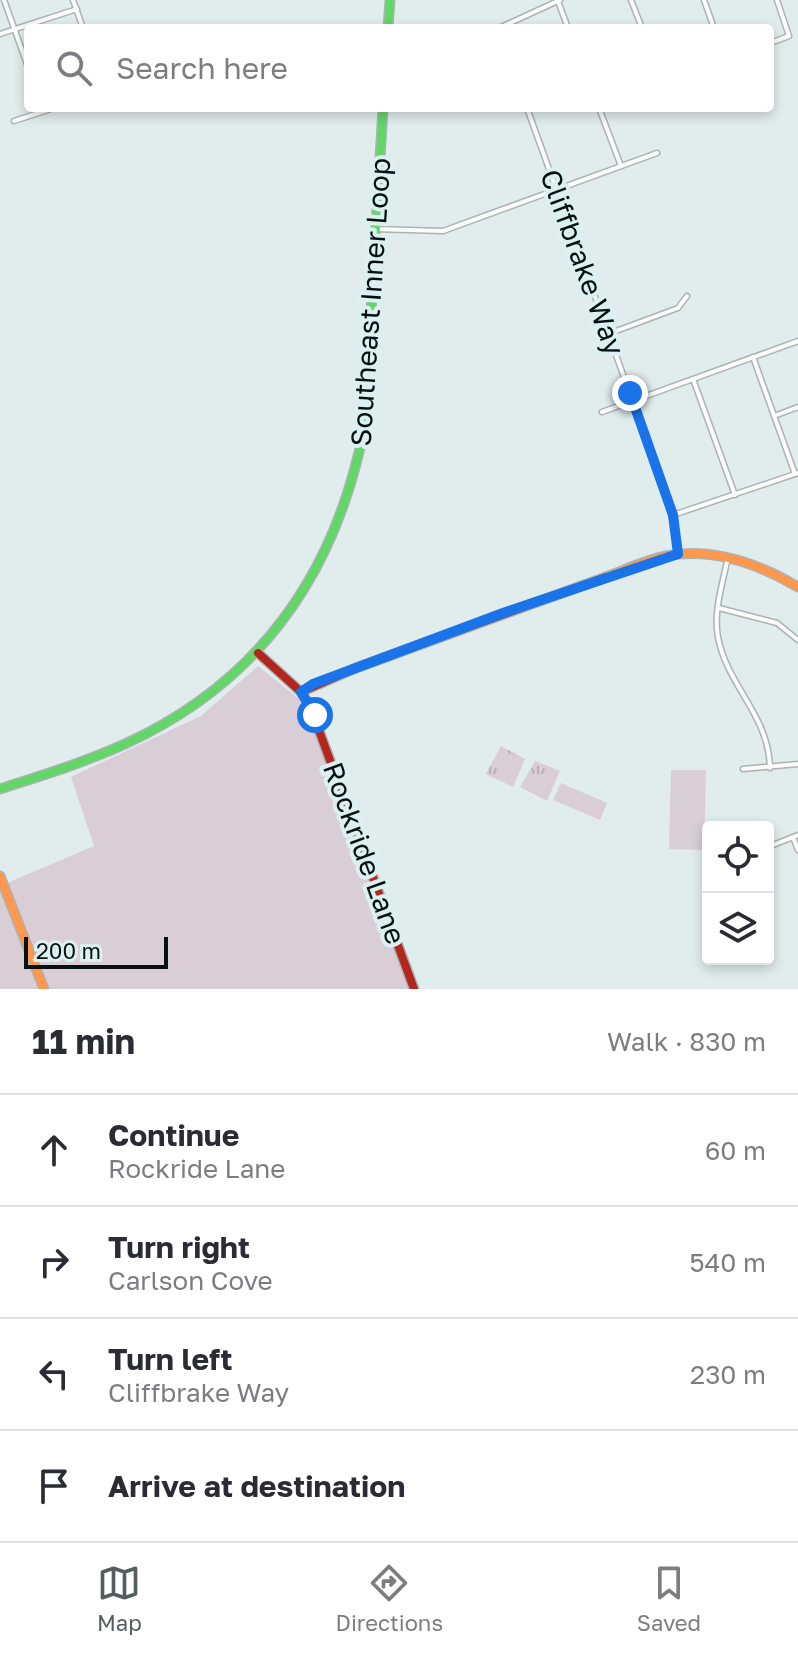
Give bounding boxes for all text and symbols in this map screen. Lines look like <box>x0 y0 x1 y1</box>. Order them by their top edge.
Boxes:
search box <box>24 24 774 112</box>
icon: search <box>52 46 96 90</box>
text: Search here <box>116 50 288 86</box>
street label: Southeast Inner Loop <box>343 157 397 447</box>
street label: Cliffbrake Way <box>534 165 632 360</box>
route end <box>612 375 648 411</box>
route start <box>297 697 333 733</box>
street label: Rockride Lane <box>317 758 413 948</box>
map controls <box>702 821 774 965</box>
button: locate <box>702 821 774 893</box>
button: layers <box>702 893 774 965</box>
scale bar <box>24 933 168 969</box>
text: 200 m <box>36 937 101 964</box>
text: 11 min <box>32 1021 135 1061</box>
text: Walk · 830 m <box>607 1026 766 1057</box>
text: Continue <box>108 1117 239 1153</box>
icon: ahead <box>32 1128 76 1172</box>
text: 60 m <box>705 1135 766 1166</box>
text: Rockride Lane <box>108 1153 285 1184</box>
text: Turn right <box>108 1229 250 1265</box>
icon: right <box>32 1240 76 1284</box>
text: 540 m <box>689 1247 766 1278</box>
text: Carlson Cove <box>108 1265 273 1296</box>
text: Turn left <box>108 1341 233 1377</box>
icon: left <box>32 1352 76 1396</box>
text: 230 m <box>690 1359 766 1390</box>
text: Cliffbrake Way <box>108 1377 289 1408</box>
icon: arrive <box>32 1464 76 1508</box>
text: Arrive at destination <box>108 1468 405 1504</box>
tab: Map <box>97 1561 142 1636</box>
tab: Directions <box>336 1561 443 1636</box>
tab: Saved <box>637 1561 701 1636</box>

